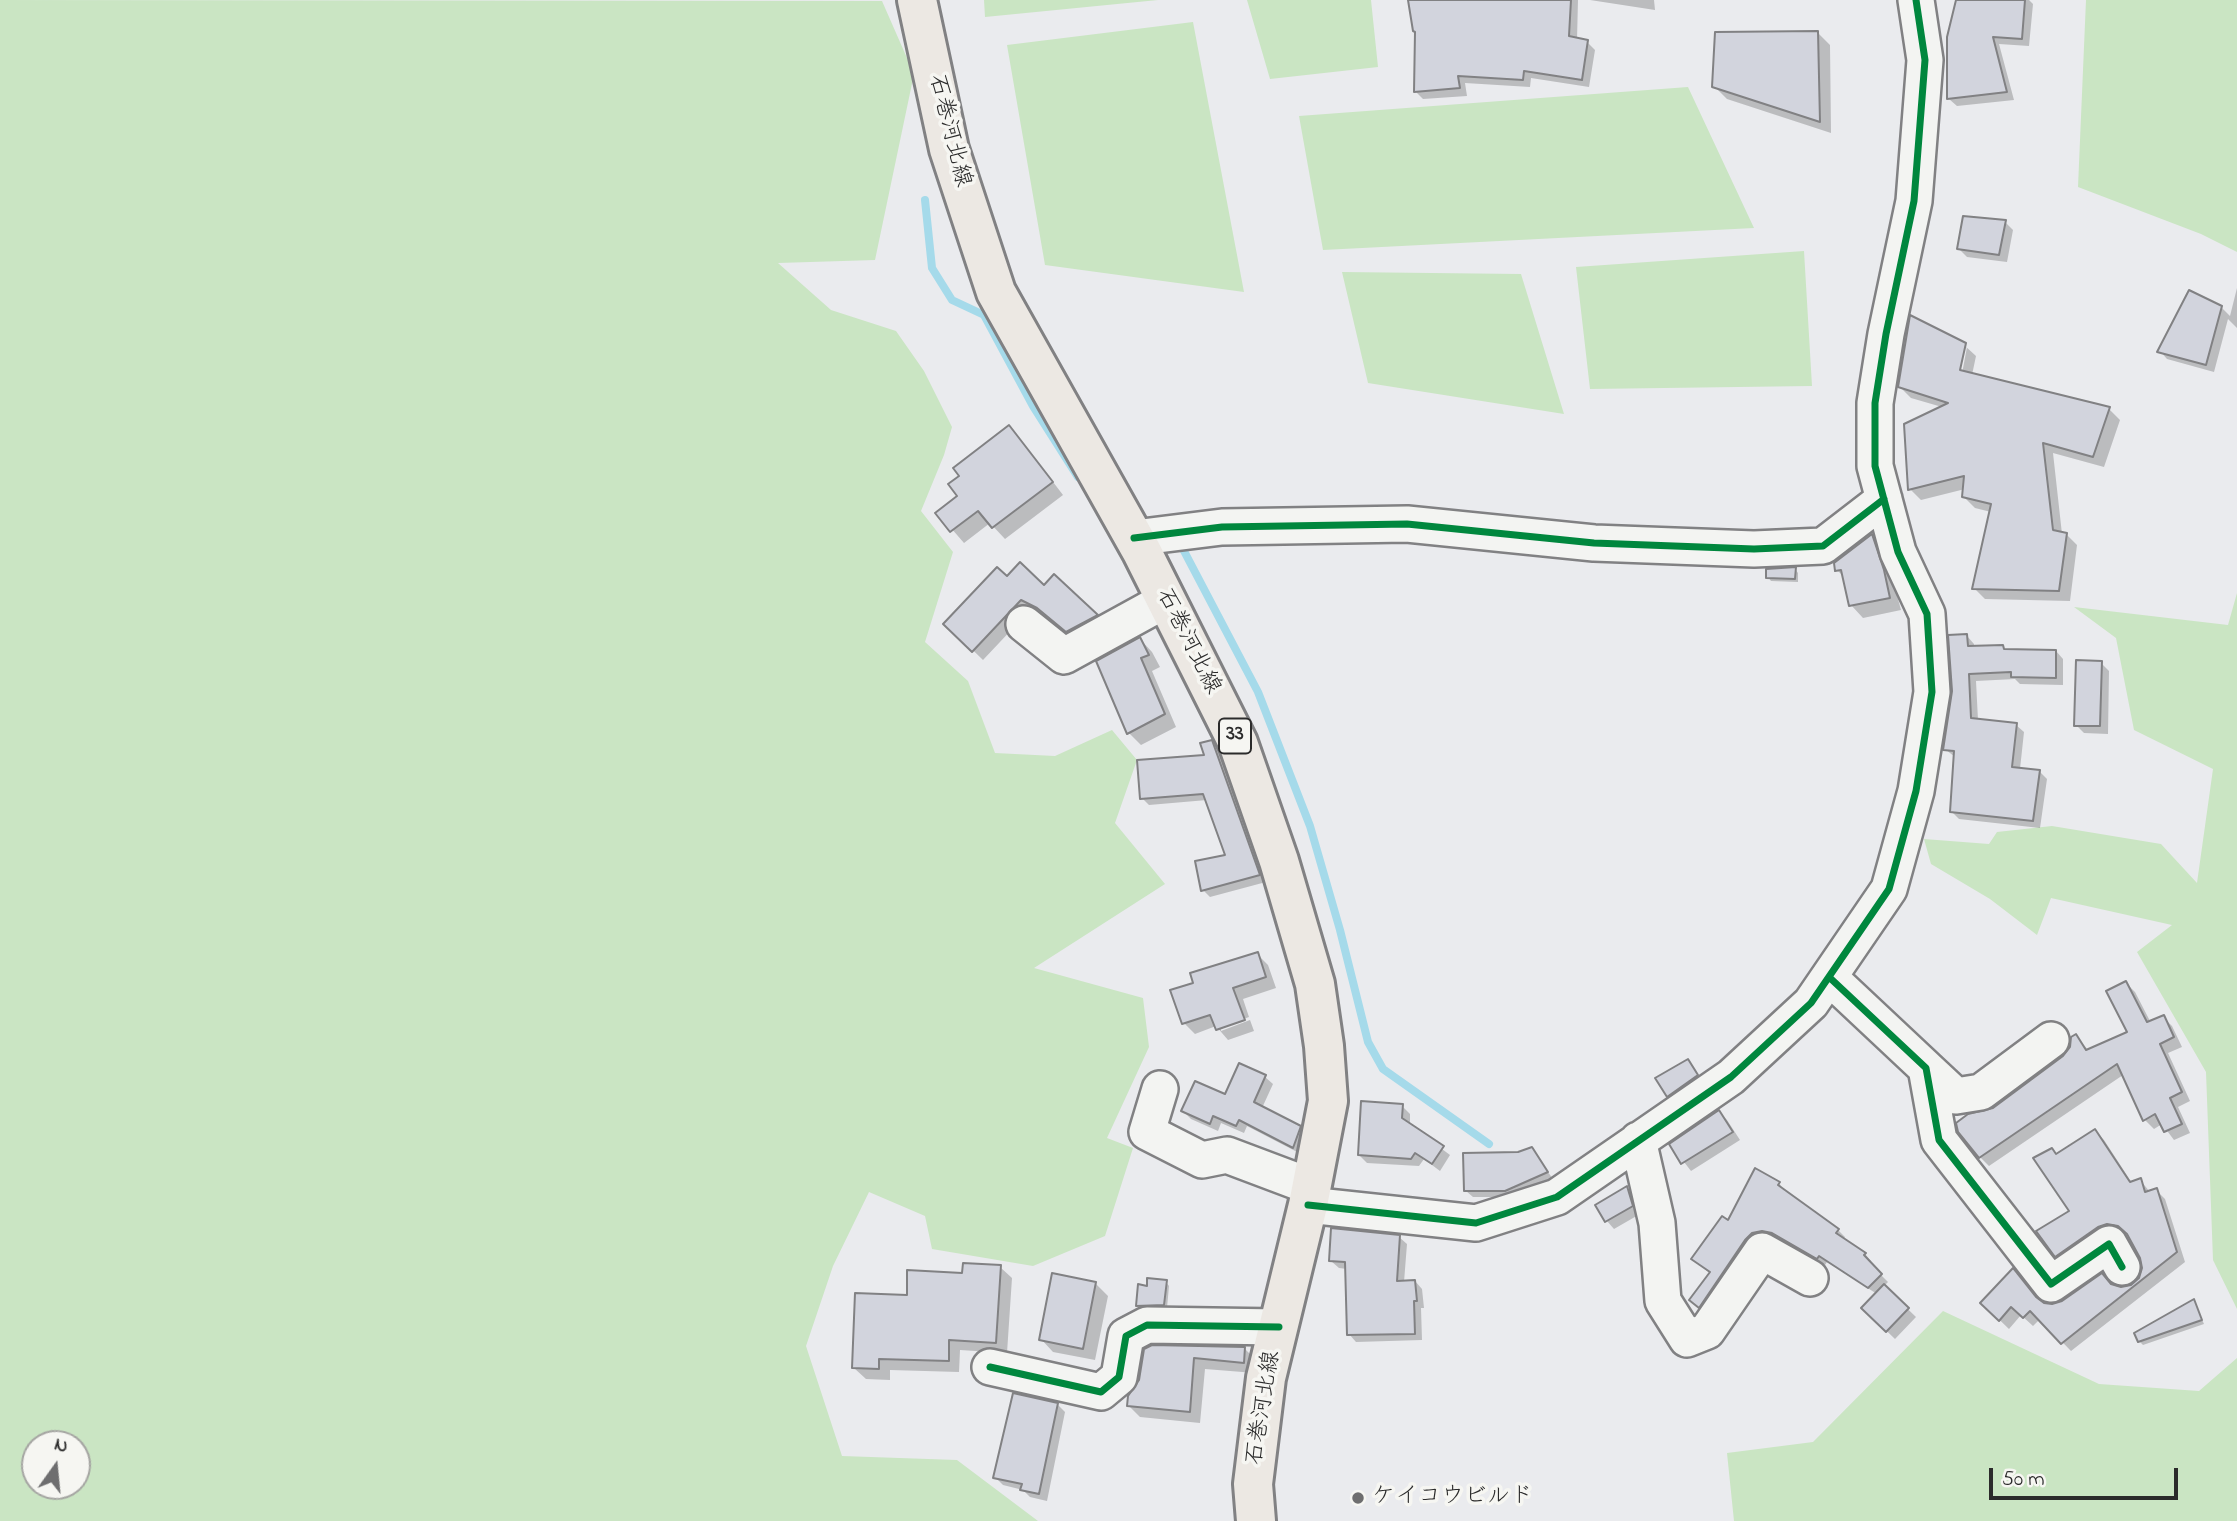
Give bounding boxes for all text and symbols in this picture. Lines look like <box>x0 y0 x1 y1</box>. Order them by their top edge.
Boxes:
street label: 石巻河北線 <box>921 72 975 190</box>
street label: 石巻河北線 <box>1149 585 1225 699</box>
road number: 33 <box>1219 718 1251 754</box>
street label: 石巻河北線 <box>1242 1349 1288 1467</box>
north arrow <box>21 1430 91 1500</box>
text: N <box>51 1431 71 1461</box>
scale bar <box>1992 1454 2181 1498</box>
text: 50 m <box>2002 1465 2045 1495</box>
place label: ケイコウビルド <box>1372 1484 1533 1512</box>
marker: ケイコウビルド <box>1350 1490 1366 1506</box>

